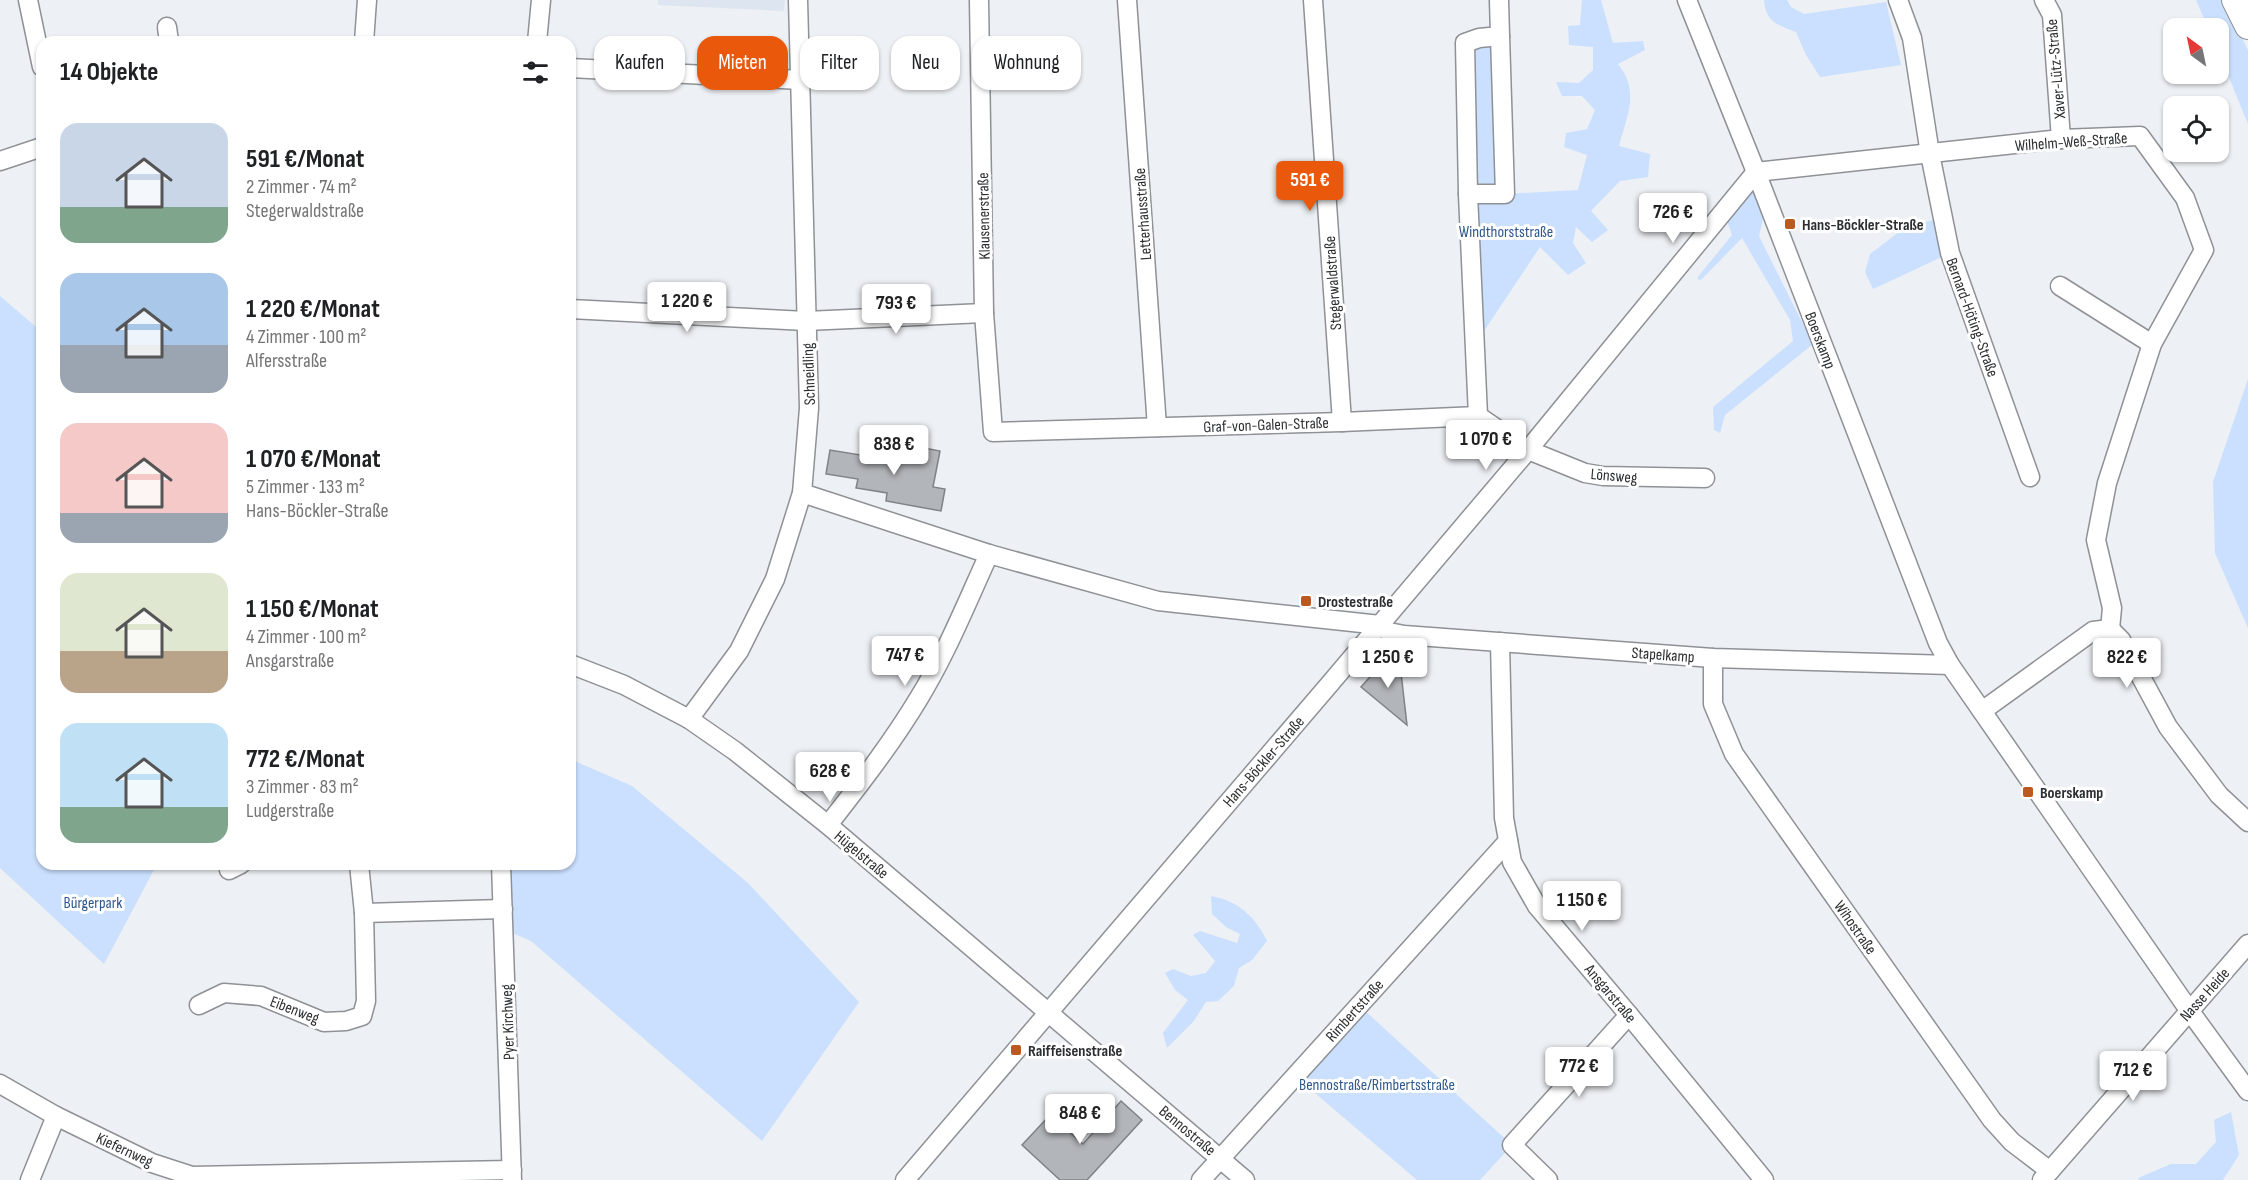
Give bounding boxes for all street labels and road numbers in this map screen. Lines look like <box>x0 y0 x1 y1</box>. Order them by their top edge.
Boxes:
street label: Xaver-Lütz-Straße <box>2043 18 2070 121</box>
street label: Wilhelm-Weß-Straße <box>2014 129 2128 156</box>
street label: Letterhausstraße <box>1131 167 1156 261</box>
street label: Klausenerstraße <box>974 172 995 260</box>
street label: Stegerwaldstraße <box>1321 235 1346 331</box>
street label: Bernard-Höting-Straße <box>1941 255 2002 380</box>
street label: Boerskamp <box>1800 309 1839 372</box>
street label: Schneidling <box>799 342 820 406</box>
street label: Graf-von-Galen-Straße <box>1203 414 1329 437</box>
street label: Lönsweg <box>1590 465 1638 488</box>
street label: Stapelkamp <box>1631 644 1695 667</box>
street label: Hans-Böckler-Straße <box>1220 713 1309 811</box>
street label: Hügelstraße <box>830 827 892 883</box>
street label: Wihostraße <box>1829 897 1880 958</box>
street label: Ansgarstraße <box>1579 960 1640 1027</box>
street label: Nasse Heide <box>2176 964 2234 1026</box>
street label: Rimbertstraße <box>1322 976 1388 1046</box>
street label: Pyer Kirchweg <box>498 984 519 1060</box>
street label: Eibenweg <box>267 992 322 1028</box>
street label: Bennostraße <box>1155 1102 1219 1160</box>
street label: Kiefernweg <box>93 1129 156 1172</box>

